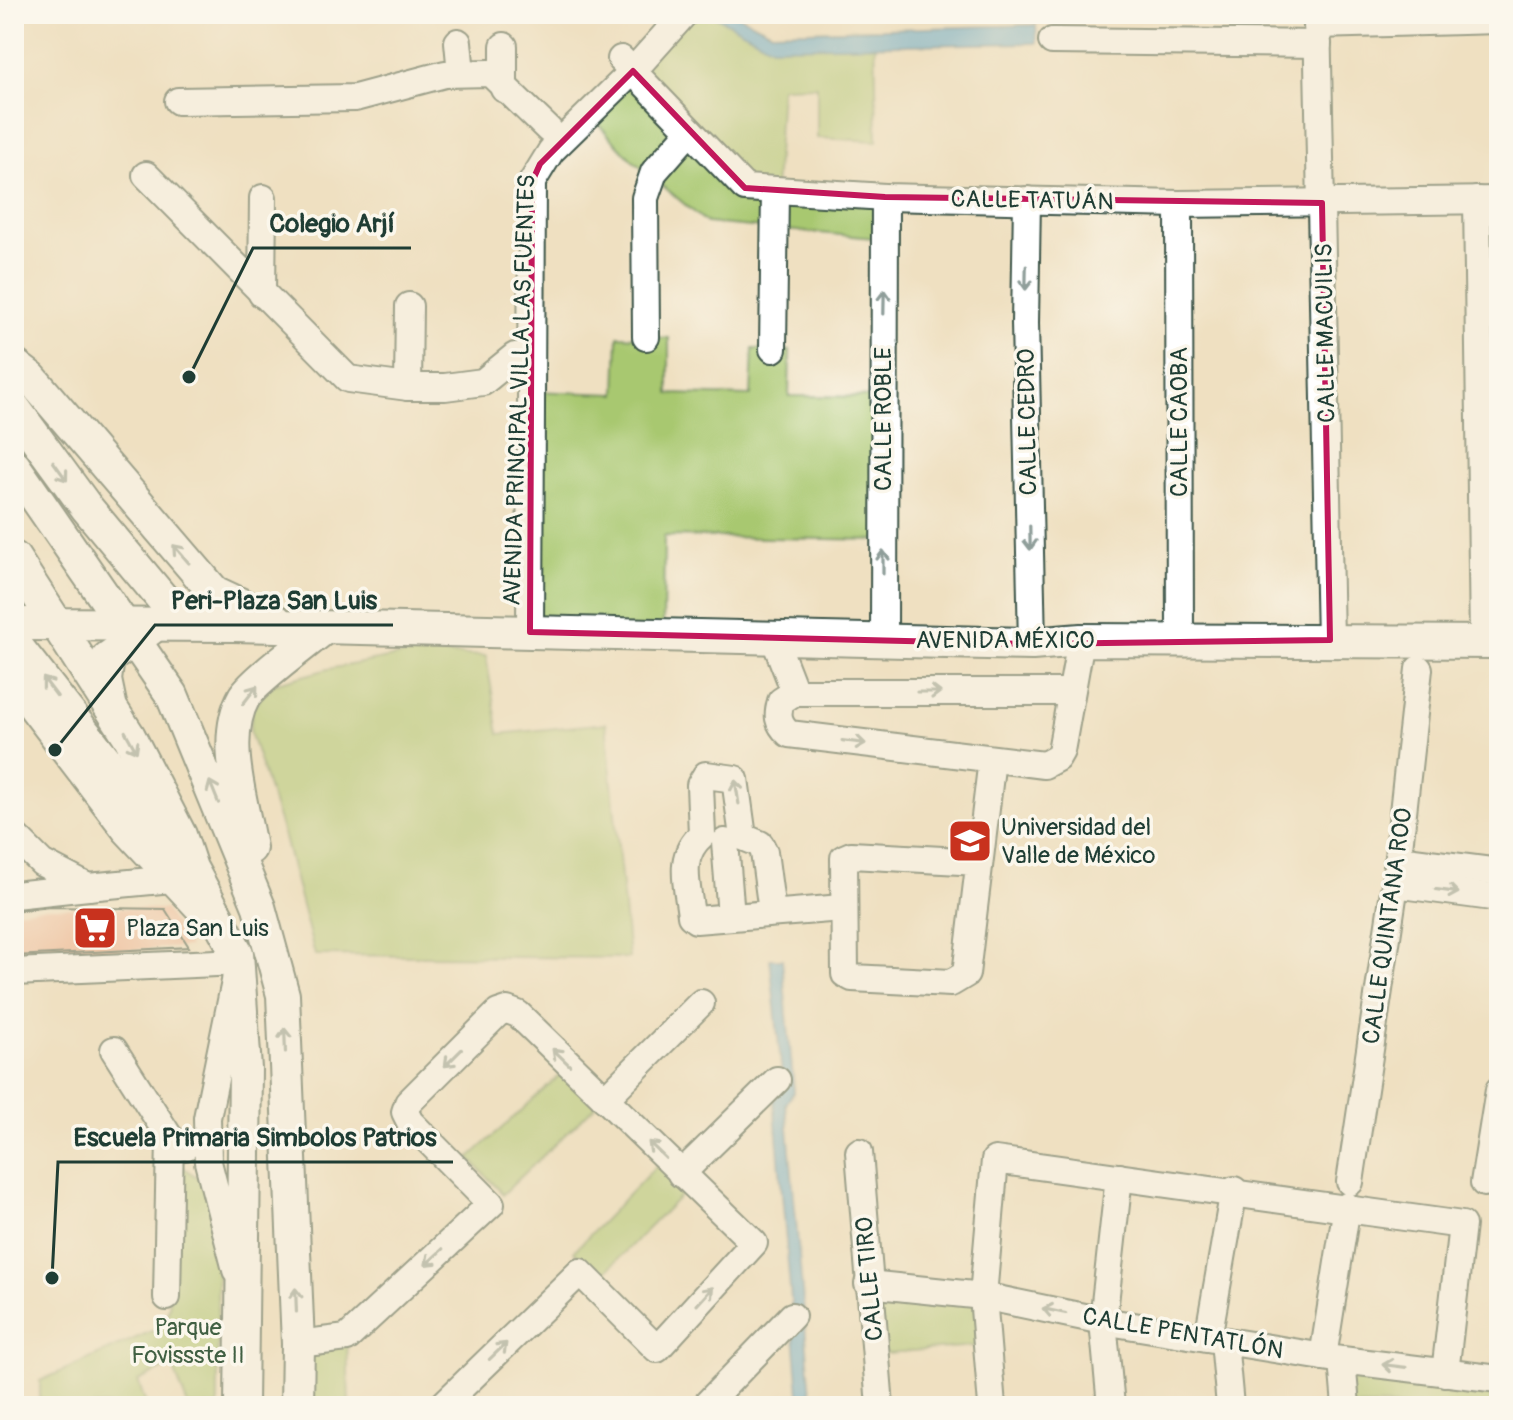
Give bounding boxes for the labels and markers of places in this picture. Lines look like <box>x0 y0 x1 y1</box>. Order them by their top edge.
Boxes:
callout: Colegio Arjí <box>253 198 411 248</box>
callout: Peri-Plaza San Luis <box>155 575 393 625</box>
place label: Universidad del Valle de México <box>1001 813 1156 870</box>
school or university icon: Universidad del Valle de México <box>946 817 994 865</box>
supermarket icon: Plaza San Luis <box>71 904 119 952</box>
place label: Plaza San Luis <box>126 914 269 943</box>
callout: Escuela Primaria Simbolos Patrios <box>58 1112 453 1162</box>

